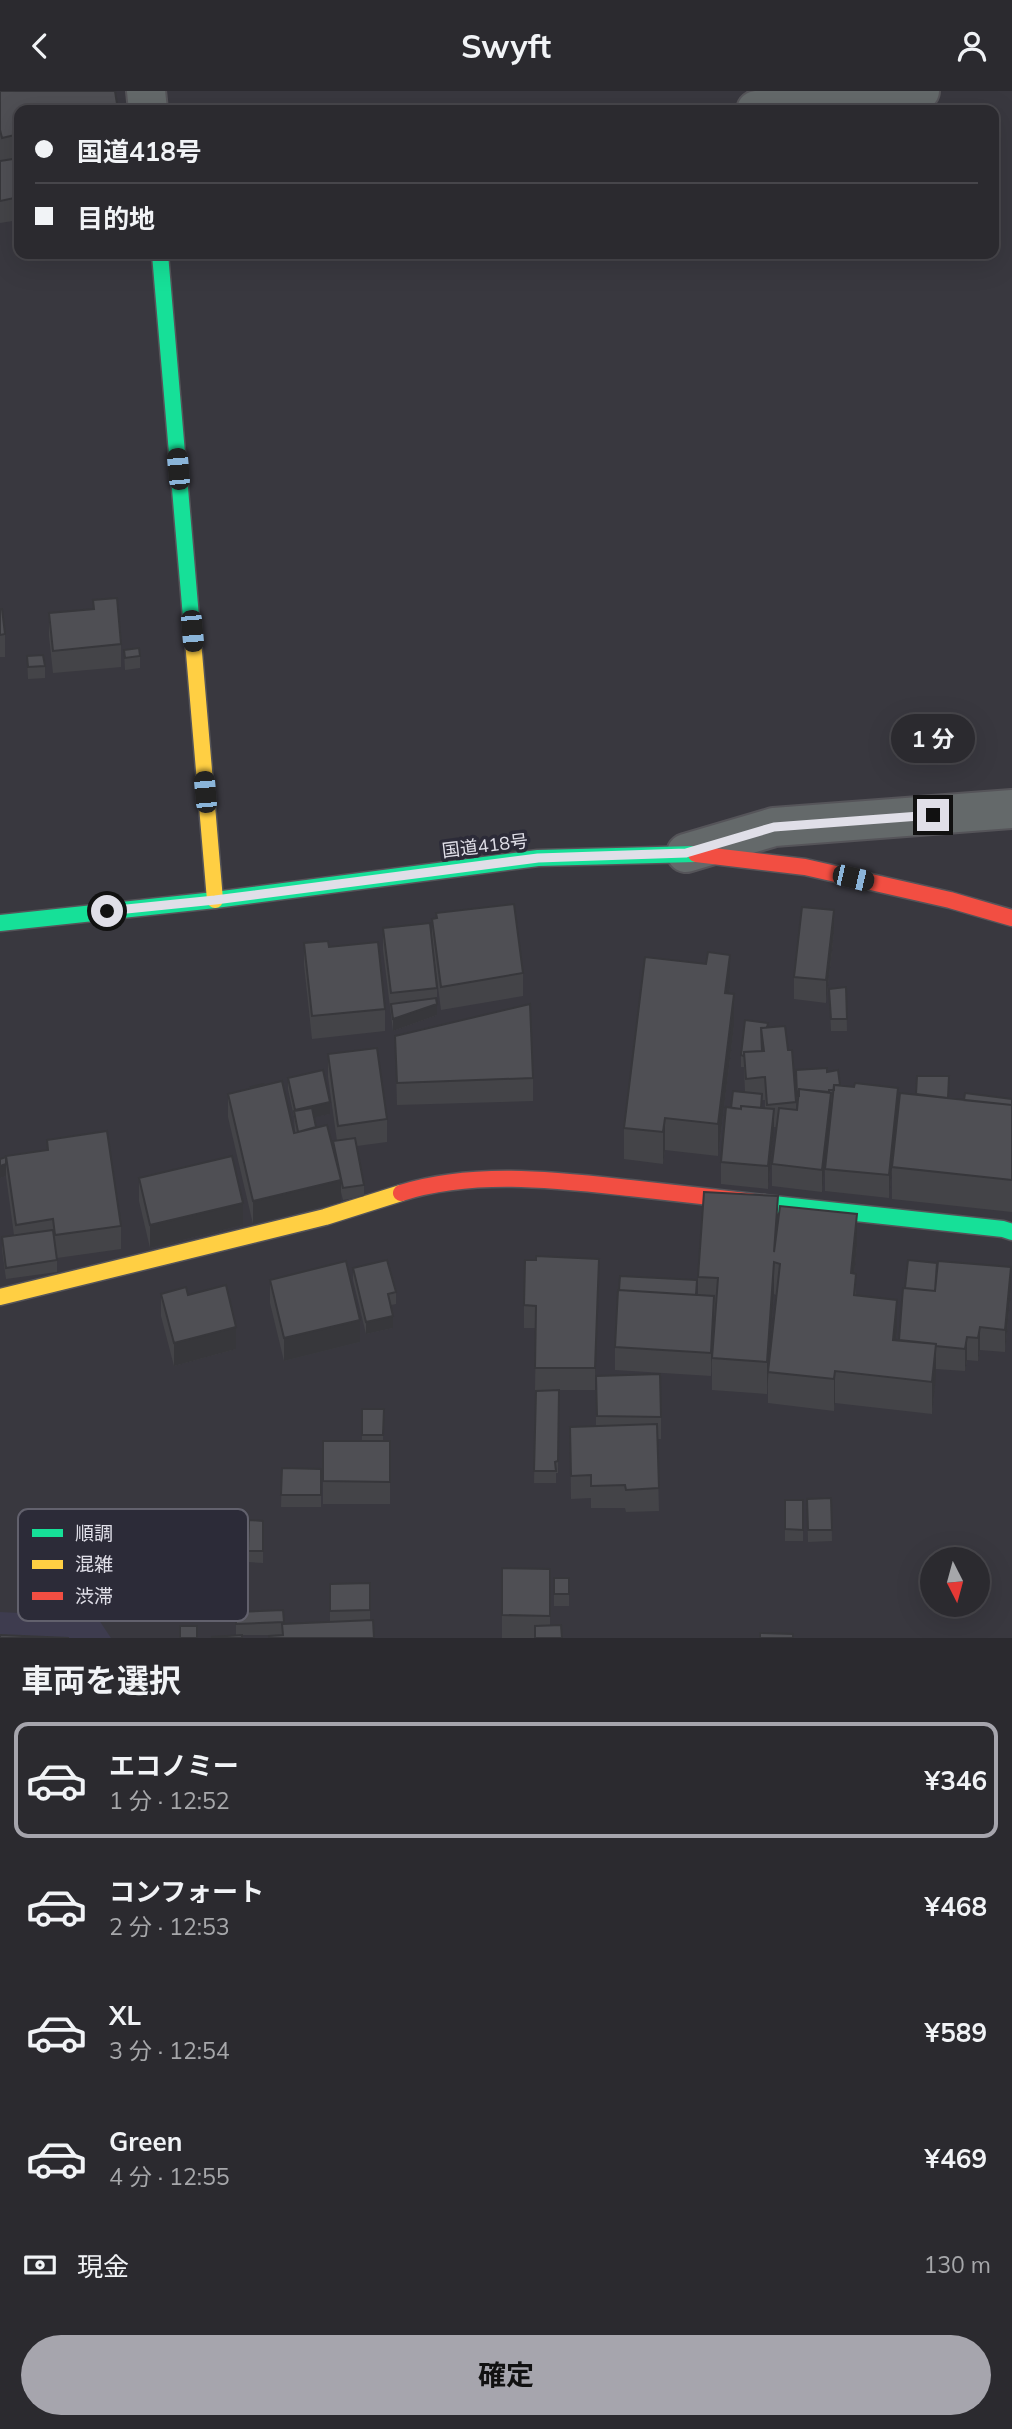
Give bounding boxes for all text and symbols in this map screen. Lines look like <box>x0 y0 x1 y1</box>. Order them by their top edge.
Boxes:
text: Swyft <box>461 26 551 66</box>
icon: back <box>21 27 59 65</box>
icon: person <box>953 27 991 65</box>
text: 国道418号 <box>77 135 202 168</box>
text: 目的地 <box>77 202 155 235</box>
car <box>166 447 191 491</box>
car <box>180 609 205 653</box>
callout: 1 分 <box>891 713 975 763</box>
text: 1 分 <box>911 724 955 753</box>
car <box>193 770 218 814</box>
route end <box>917 799 949 831</box>
street label: 国道418号 <box>441 829 529 862</box>
car <box>831 863 876 893</box>
route start <box>91 895 123 927</box>
legend <box>18 1509 248 1621</box>
text: 順調 <box>75 1521 113 1545</box>
north arrow <box>920 1547 990 1617</box>
map controls <box>920 1547 990 1617</box>
text: 混雑 <box>75 1552 113 1576</box>
text: 渋滞 <box>75 1584 113 1608</box>
text: 車両を選択 <box>21 1660 181 1700</box>
icon: car <box>25 1749 88 1812</box>
text: エコノミー <box>109 1749 239 1782</box>
text: ¥346 <box>925 1764 987 1797</box>
text: 1 分 · 12:52 <box>109 1786 230 1815</box>
icon: car <box>25 1875 88 1938</box>
text: コンフォート <box>109 1875 264 1908</box>
text: ¥468 <box>925 1890 987 1923</box>
text: 2 分 · 12:53 <box>109 1912 230 1941</box>
text: XL <box>109 1999 141 2032</box>
icon: car <box>25 2001 88 2064</box>
text: ¥589 <box>925 2016 987 2049</box>
text: 3 分 · 12:54 <box>109 2036 230 2065</box>
text: Green <box>109 2125 182 2158</box>
icon: car <box>25 2127 88 2190</box>
text: ¥469 <box>925 2142 987 2175</box>
text: 4 分 · 12:55 <box>109 2162 230 2191</box>
icon: cash <box>21 2246 59 2284</box>
text: 現金 <box>77 2250 129 2283</box>
text: 130 m <box>923 2250 991 2279</box>
button: 確定 <box>21 2335 991 2415</box>

